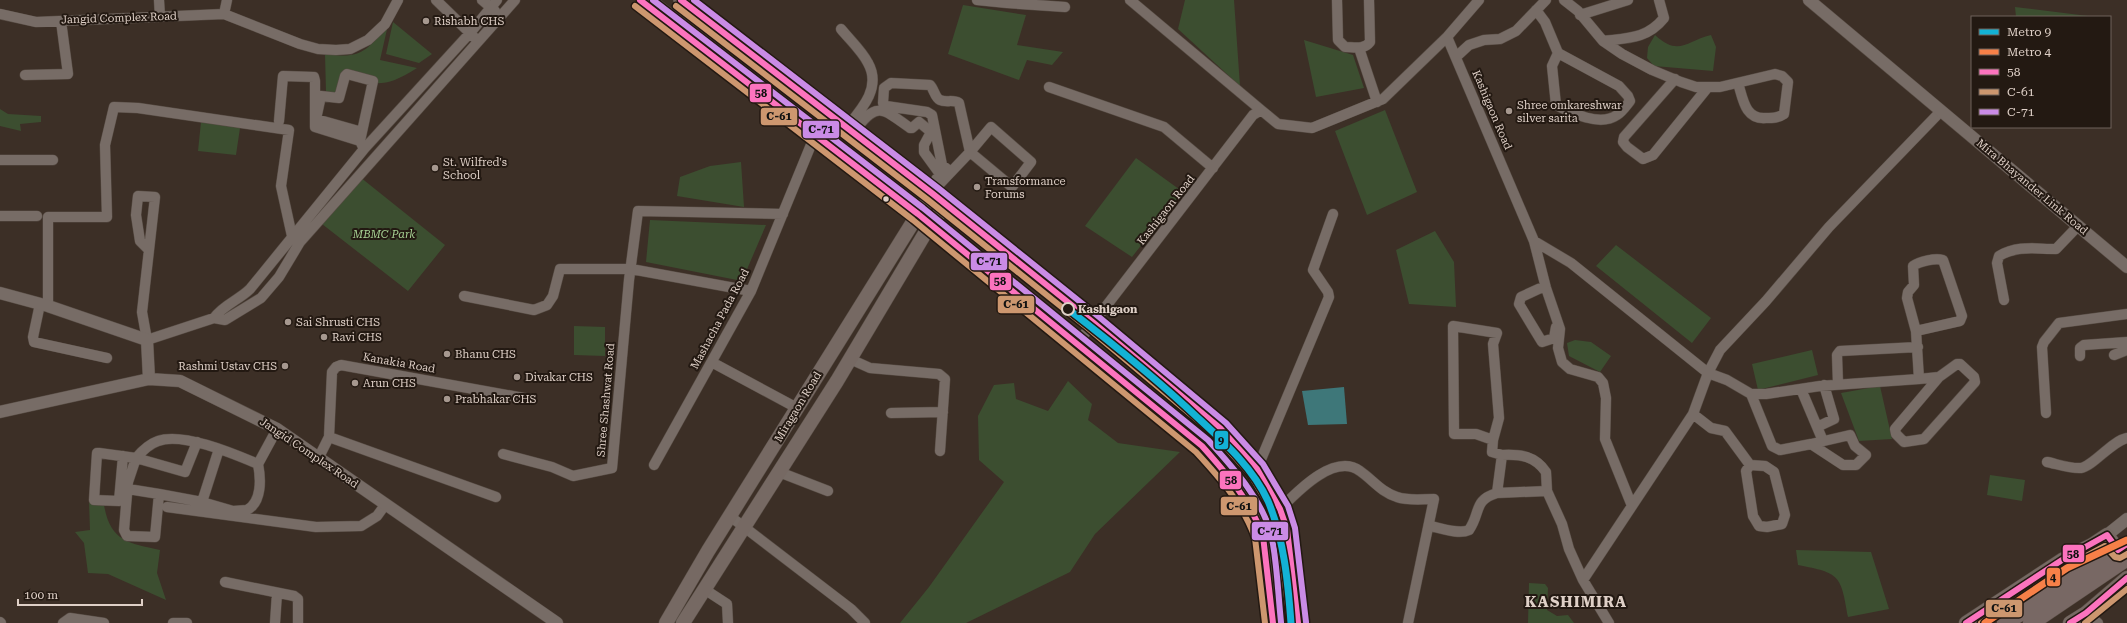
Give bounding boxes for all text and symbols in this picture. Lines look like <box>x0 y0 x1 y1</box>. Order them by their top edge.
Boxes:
street label: Jangid Complex Road <box>61 9 177 27</box>
place label: Rishabh CHS <box>434 15 505 28</box>
marker: Rishabh CHS <box>421 16 431 26</box>
legend <box>1971 16 2111 128</box>
text: Metro 9 <box>2007 25 2052 39</box>
text: Metro 4 <box>2007 45 2052 59</box>
text: 58 <box>2007 65 2021 79</box>
street label: Kashigaon Road <box>1469 68 1515 152</box>
line badge: 58 <box>749 83 772 103</box>
text: C-61 <box>2007 85 2035 99</box>
text: 58 <box>755 87 767 100</box>
place label: Shree omkareshwar silver sarita <box>1517 99 1622 125</box>
text: C-71 <box>2007 105 2035 119</box>
marker: Shree omkareshwar silver sarita <box>1504 106 1514 116</box>
line badge: C-61 <box>760 107 798 126</box>
text: C-61 <box>766 110 792 123</box>
line badge: C-71 <box>802 120 840 139</box>
text: C-71 <box>808 123 834 136</box>
street label: Mira Bhayander Link Road <box>1974 137 2090 237</box>
place label: St. Wilfred's School <box>443 156 507 182</box>
marker: St. Wilfred's School <box>430 163 440 173</box>
street label: Kashigaon Road <box>1135 172 1197 248</box>
place label: Transformance Forums <box>985 175 1066 201</box>
marker: Transformance Forums <box>972 182 982 192</box>
unlabelled marker <box>881 194 891 204</box>
park label: MBMC Park <box>352 228 415 241</box>
line badge: C-71 <box>970 252 1008 271</box>
text: C-71 <box>976 255 1002 268</box>
street label: Mashacha Pada Road <box>688 267 752 371</box>
line badge: 58 <box>989 272 1012 291</box>
text: 58 <box>994 275 1006 288</box>
line badge: C-61 <box>997 295 1035 314</box>
text: C-61 <box>1003 298 1029 311</box>
marker: Kashigaon <box>1061 302 1075 316</box>
place label: Kashigaon <box>1078 303 1138 316</box>
place label: Sai Shrusti CHS <box>296 316 380 329</box>
marker: Sai Shrusti CHS <box>283 317 293 327</box>
place label: Ravi CHS <box>332 331 382 344</box>
marker: Ravi CHS <box>319 332 329 342</box>
street label: Shree Shashwat Road <box>595 343 617 457</box>
place label: Bhanu CHS <box>455 348 516 361</box>
marker: Bhanu CHS <box>442 349 452 359</box>
street label: Kanakia Road <box>362 350 436 376</box>
place label: Rashmi Ustav CHS <box>178 360 277 373</box>
marker: Rashmi Ustav CHS <box>280 361 290 371</box>
street label: Miragaon Road <box>772 369 824 445</box>
place label: Divakar CHS <box>525 371 593 384</box>
marker: Divakar CHS <box>512 372 522 382</box>
place label: Arun CHS <box>363 377 416 390</box>
marker: Arun CHS <box>350 378 360 388</box>
place label: Prabhakar CHS <box>455 393 537 406</box>
marker: Prabhakar CHS <box>442 394 452 404</box>
street label: Jangid Complex Road <box>257 415 361 491</box>
line badge: 9 <box>1214 430 1229 450</box>
text: 9 <box>1218 434 1224 447</box>
line badge: 58 <box>1219 470 1242 490</box>
text: 58 <box>1225 474 1237 487</box>
line badge: C-61 <box>1220 496 1258 516</box>
text: C-61 <box>1226 500 1252 513</box>
line badge: C-71 <box>1251 521 1289 541</box>
text: C-71 <box>1257 525 1283 538</box>
line badge: 58 <box>2062 544 2085 563</box>
text: 58 <box>2067 548 2079 561</box>
line badge: 4 <box>2046 567 2061 587</box>
text: 4 <box>2050 571 2057 584</box>
scale bar <box>18 581 142 607</box>
text: 100 m <box>24 588 58 602</box>
district label: KASHIMIRA <box>1525 593 1627 611</box>
line badge: C-61 <box>1985 599 2023 618</box>
text: C-61 <box>1991 602 2017 615</box>

